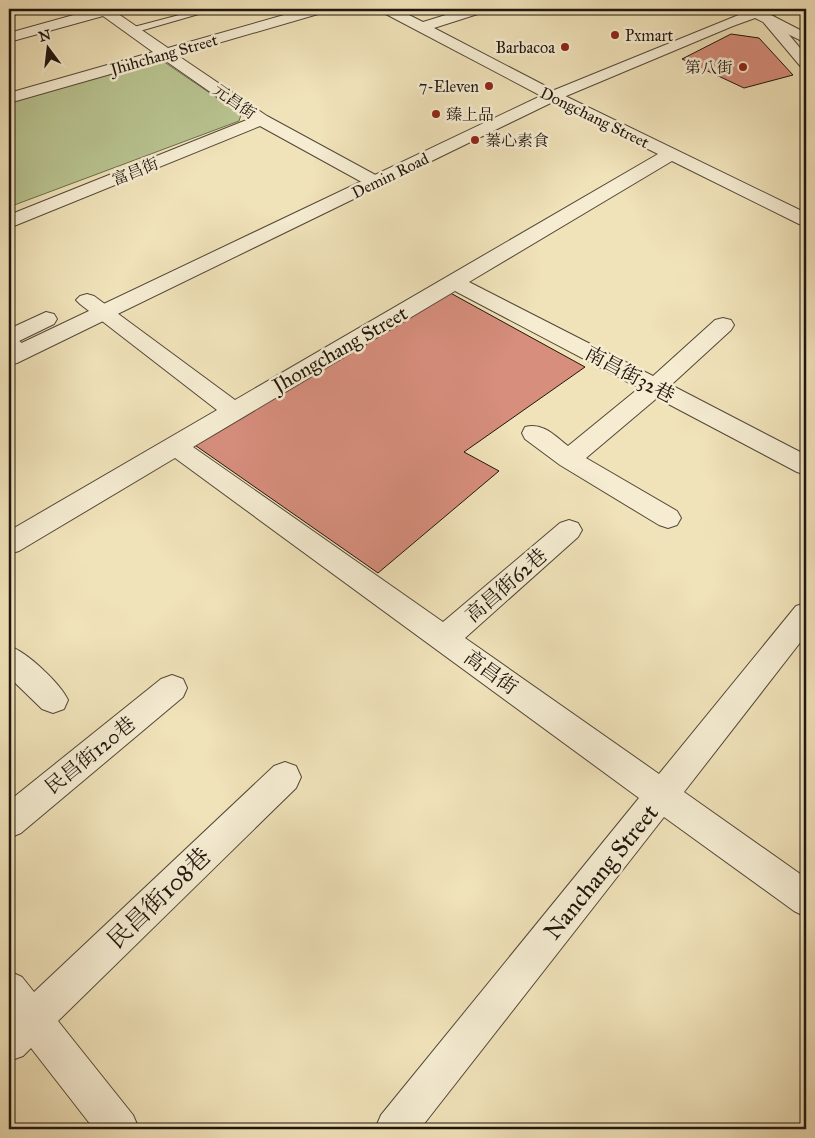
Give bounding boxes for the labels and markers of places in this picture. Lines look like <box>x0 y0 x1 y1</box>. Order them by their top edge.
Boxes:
place label: Pxmart <box>625 26 673 45</box>
marker: Pxmart <box>609 29 621 41</box>
place label: Barbacoa <box>495 38 555 57</box>
marker: Barbacoa <box>559 41 571 53</box>
place label: 第八街 <box>685 58 733 77</box>
marker: 第八街 <box>737 61 749 73</box>
place label: 7-Eleven <box>419 77 479 96</box>
marker: 7-Eleven <box>483 80 495 92</box>
place label: 臻上品 <box>446 105 494 124</box>
marker: 臻上品 <box>430 108 442 120</box>
place label: 蓁心素食 <box>485 131 549 150</box>
marker: 蓁心素食 <box>469 134 481 146</box>

